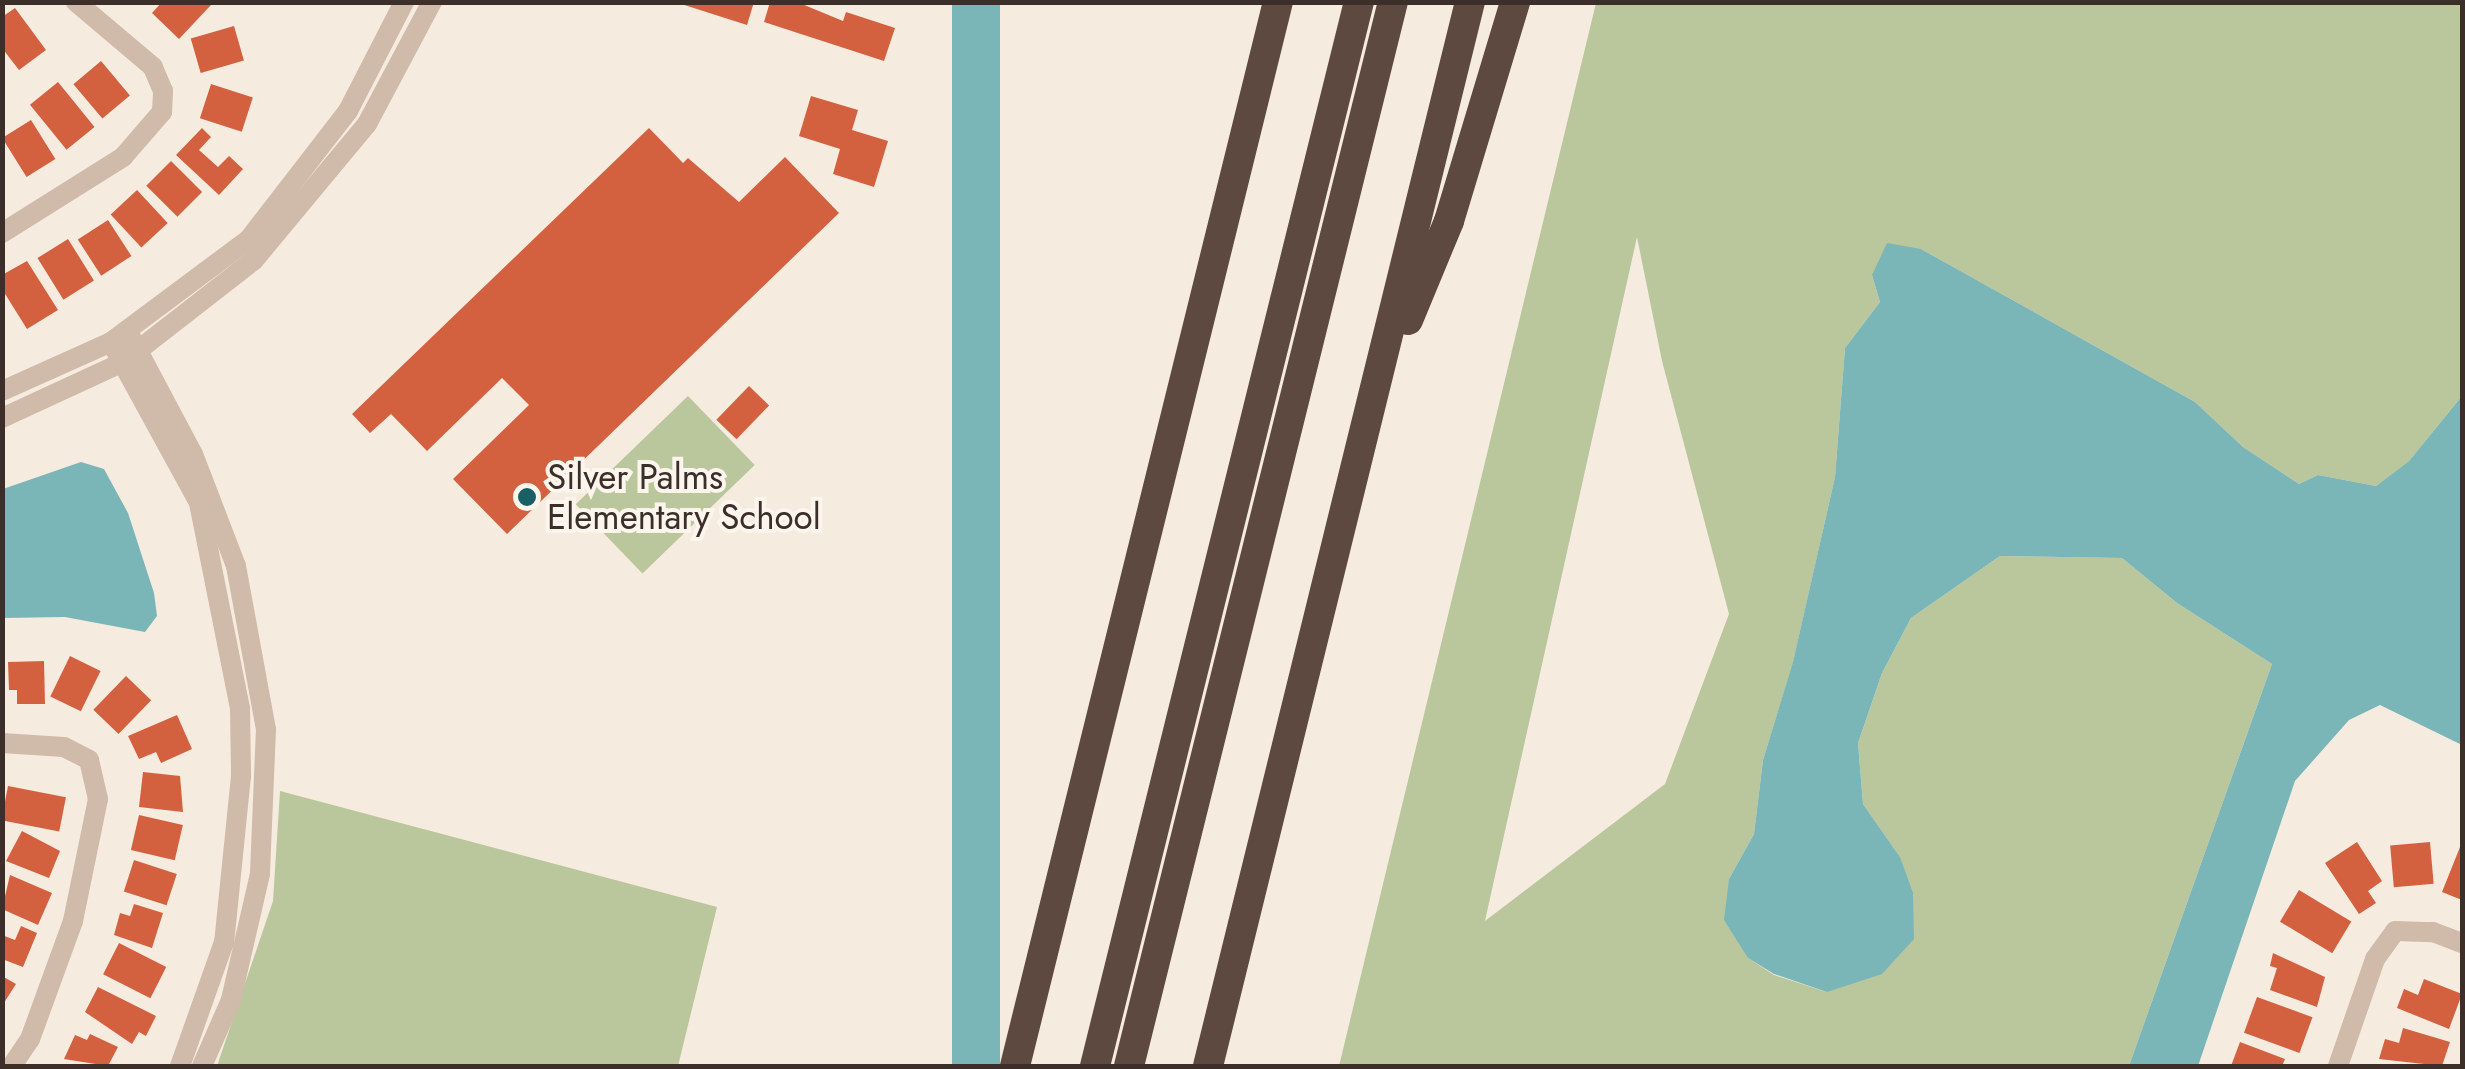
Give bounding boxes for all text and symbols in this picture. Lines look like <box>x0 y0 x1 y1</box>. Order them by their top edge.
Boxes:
place label: Silver Palms Elementary School <box>547 456 821 538</box>
marker: Silver Palms Elementary School <box>516 486 538 508</box>

